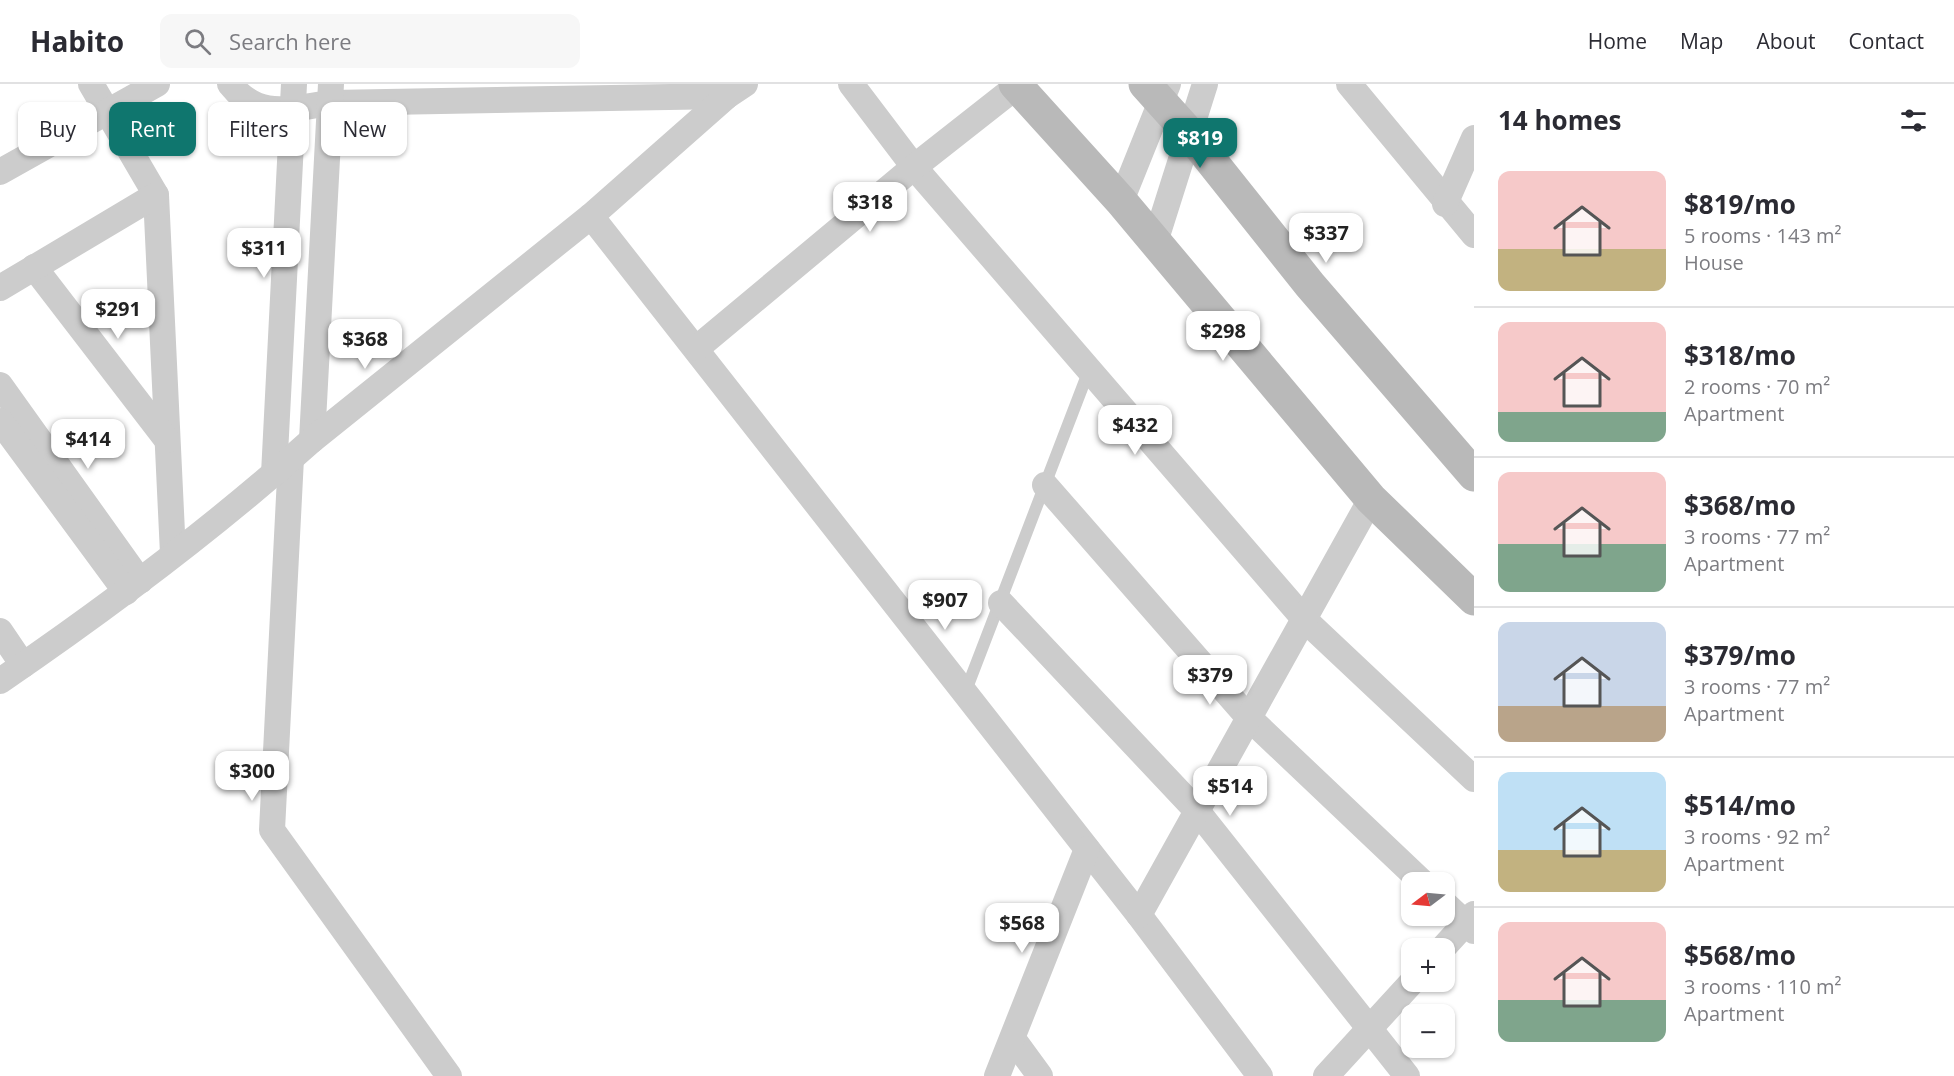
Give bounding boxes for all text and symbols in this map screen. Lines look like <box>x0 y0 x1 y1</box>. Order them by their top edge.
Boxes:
search box <box>160 14 580 68</box>
text: Habito <box>30 22 124 60</box>
icon: search <box>181 25 214 58</box>
text: Search here <box>229 26 352 56</box>
text: Home <box>1588 27 1647 55</box>
text: Map <box>1680 27 1723 55</box>
text: About <box>1756 27 1816 55</box>
text: Contact <box>1849 27 1924 55</box>
chip: Buy <box>18 102 97 156</box>
chip: Rent <box>109 102 196 156</box>
chip: Filters <box>208 102 309 156</box>
chip: New <box>321 102 407 156</box>
text: 14 homes <box>1498 102 1622 138</box>
icon: filters <box>1897 104 1930 137</box>
pin: $819 <box>1164 118 1236 169</box>
text: $819 <box>1177 124 1223 151</box>
pin: $318 <box>834 182 906 233</box>
text: $819/mo <box>1684 186 1796 222</box>
text: $318 <box>847 188 893 215</box>
icon: home <box>1546 195 1618 267</box>
pin: $337 <box>1290 213 1362 264</box>
text: $337 <box>1303 219 1349 246</box>
text: 5 rooms · 143 m² <box>1684 222 1842 249</box>
pin: $311 <box>228 228 300 279</box>
text: $311 <box>241 234 287 261</box>
text: House <box>1684 249 1744 276</box>
pin: $291 <box>82 289 154 340</box>
text: $291 <box>95 295 141 322</box>
pin: $298 <box>1187 311 1259 362</box>
text: $298 <box>1200 317 1246 344</box>
pin: $368 <box>329 319 401 370</box>
text: $368 <box>342 325 388 352</box>
text: $318/mo <box>1684 337 1796 373</box>
icon: home <box>1546 346 1618 418</box>
text: 2 rooms · 70 m² <box>1684 373 1830 400</box>
text: Apartment <box>1684 400 1784 427</box>
pin: $432 <box>1099 405 1171 456</box>
text: $432 <box>1112 411 1158 438</box>
pin: $414 <box>52 419 124 470</box>
text: $414 <box>65 425 111 452</box>
text: $368/mo <box>1684 487 1796 523</box>
icon: home <box>1546 496 1618 568</box>
text: 3 rooms · 77 m² <box>1684 523 1830 550</box>
text: Apartment <box>1684 550 1784 577</box>
pin: $907 <box>909 580 981 631</box>
text: $907 <box>922 586 968 613</box>
text: $379/mo <box>1684 637 1796 673</box>
icon: home <box>1546 646 1618 718</box>
pin: $379 <box>1174 655 1246 706</box>
text: $379 <box>1187 661 1233 688</box>
text: 3 rooms · 77 m² <box>1684 673 1830 700</box>
text: Apartment <box>1684 700 1784 727</box>
pin: $300 <box>216 751 288 802</box>
text: $300 <box>229 757 275 784</box>
pin: $514 <box>1194 766 1266 817</box>
text: $514 <box>1207 772 1253 799</box>
text: $514/mo <box>1684 787 1796 823</box>
icon: home <box>1546 796 1618 868</box>
text: 3 rooms · 92 m² <box>1684 823 1830 850</box>
text: Apartment <box>1684 850 1784 877</box>
north arrow <box>1401 872 1455 926</box>
map controls <box>1401 872 1455 1058</box>
pin: $568 <box>986 903 1058 954</box>
text: $568 <box>999 909 1045 936</box>
text: $568/mo <box>1684 937 1796 973</box>
button: + <box>1401 938 1455 992</box>
icon: home <box>1546 946 1618 1018</box>
text: 3 rooms · 110 m² <box>1684 973 1842 1000</box>
text: Apartment <box>1684 1000 1784 1027</box>
button: − <box>1401 1004 1455 1058</box>

